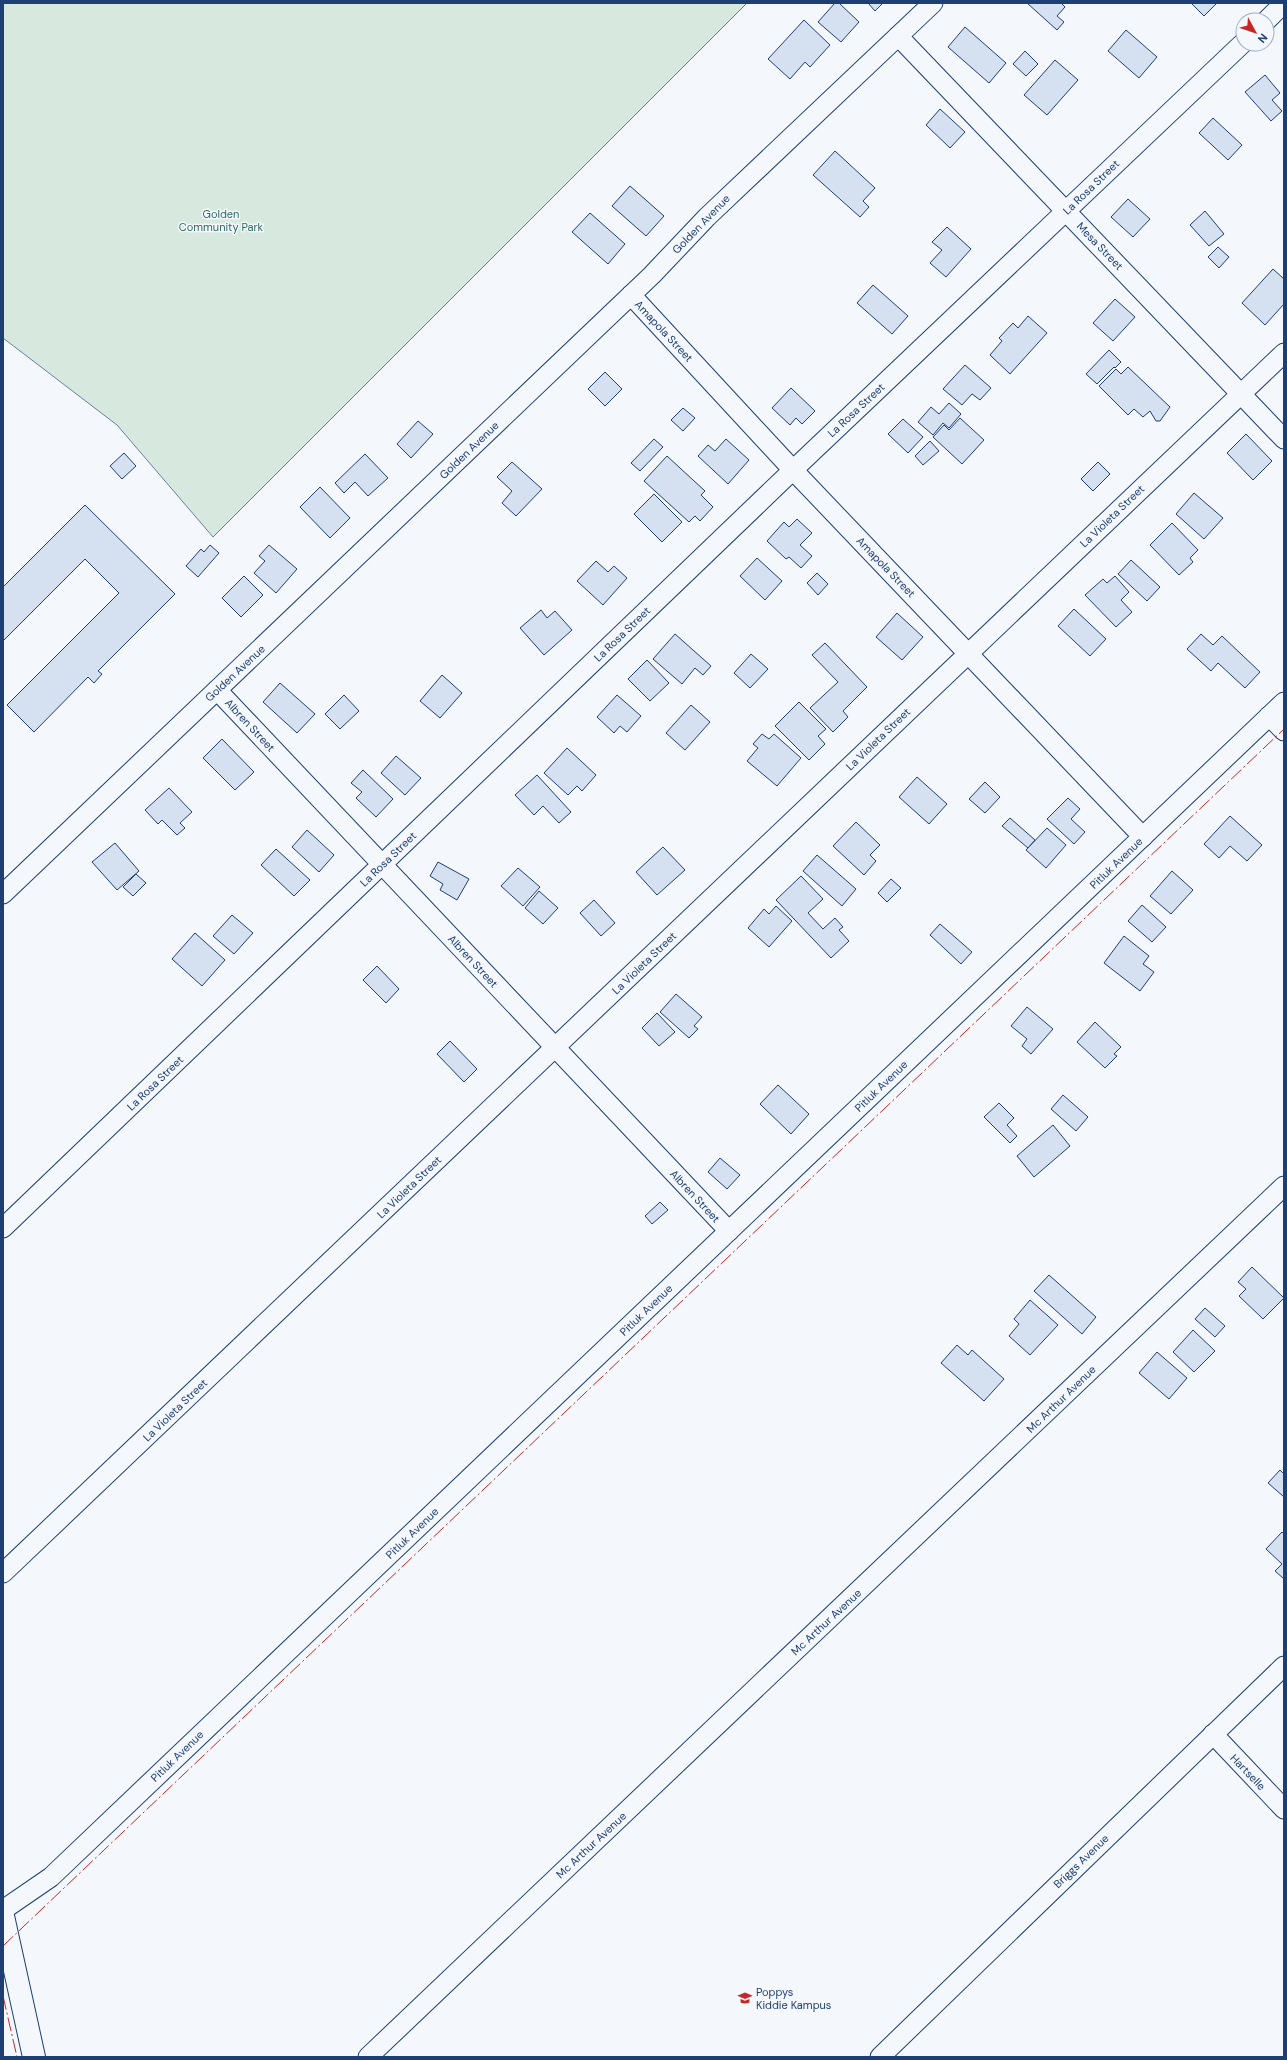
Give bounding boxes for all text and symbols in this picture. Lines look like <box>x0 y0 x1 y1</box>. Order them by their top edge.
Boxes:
north arrow <box>1235 12 1275 52</box>
text: N <box>1255 31 1271 46</box>
street label: La Rosa Street <box>1060 157 1122 217</box>
street label: Golden Avenue <box>669 191 733 257</box>
park label: Golden Community Park <box>179 207 264 234</box>
street label: Mesa Street <box>1074 219 1126 273</box>
street label: Amapola Street <box>632 297 696 365</box>
street label: La Rosa Street <box>825 380 887 440</box>
street label: Golden Avenue <box>436 418 502 482</box>
street label: La Violeta Street <box>1077 482 1147 550</box>
street label: Amapola Street <box>854 534 918 600</box>
street label: La Rosa Street <box>591 604 653 664</box>
street label: Golden Avenue <box>202 642 268 704</box>
street label: Albren Street <box>222 696 278 754</box>
street label: La Violeta Street <box>843 705 913 773</box>
street label: La Rosa Street <box>357 829 419 889</box>
street label: Pitluk Avenue <box>1087 834 1145 892</box>
street label: La Violeta Street <box>609 929 679 997</box>
street label: Albren Street <box>445 932 501 990</box>
street label: La Rosa Street <box>124 1053 186 1113</box>
street label: Pitluk Avenue <box>852 1057 910 1115</box>
street label: La Violeta Street <box>374 1153 444 1221</box>
street label: Albren Street <box>667 1167 723 1225</box>
street label: Pitluk Avenue <box>617 1281 675 1339</box>
street label: Mc Arthur Avenue <box>1023 1362 1099 1436</box>
street label: La Violeta Street <box>140 1376 210 1444</box>
street label: Pitluk Avenue <box>383 1504 441 1562</box>
street label: Mc Arthur Avenue <box>788 1586 864 1658</box>
street label: Pitluk Avenue <box>148 1727 206 1785</box>
street label: Hartselle <box>1227 1751 1269 1793</box>
street label: Mc Arthur Avenue <box>553 1809 629 1881</box>
street label: Briggs Avenue <box>1050 1831 1112 1891</box>
place label: Poppys Kiddie Kampus <box>756 1985 831 2012</box>
school or university icon: Poppys Kiddie Kampus <box>737 1990 753 2006</box>

